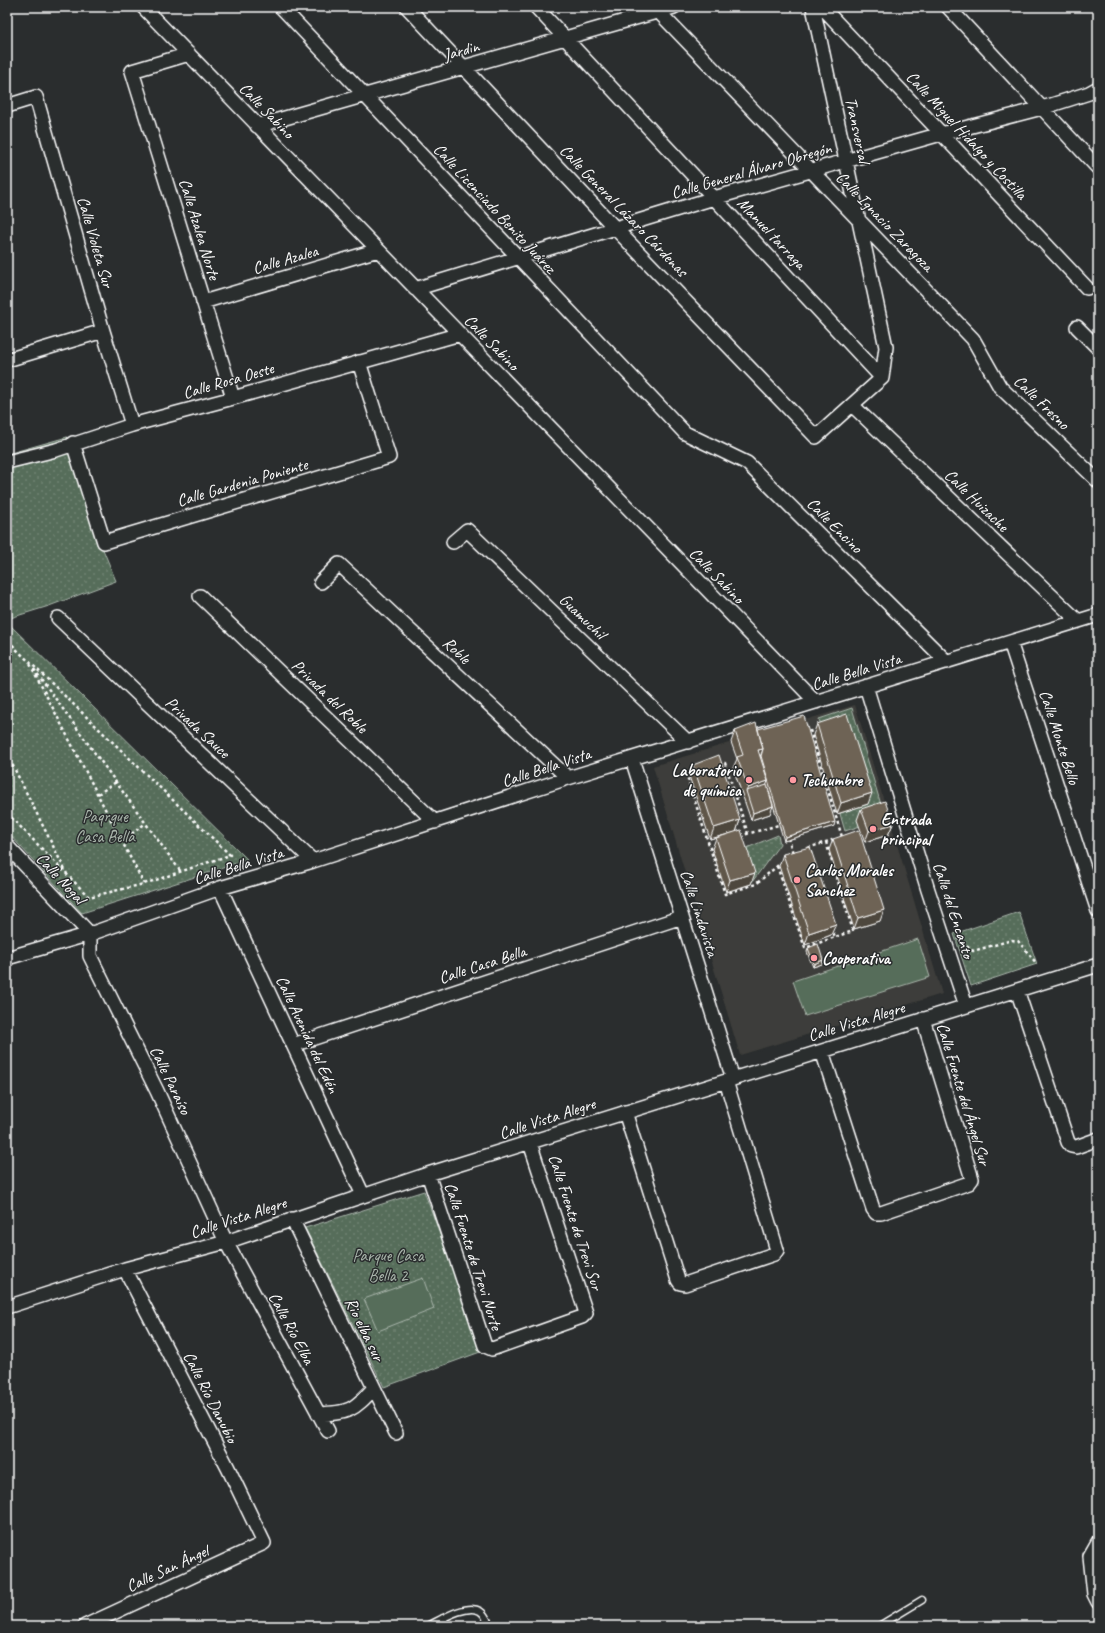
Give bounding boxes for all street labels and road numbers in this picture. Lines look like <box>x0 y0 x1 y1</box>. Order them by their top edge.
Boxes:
street label: Jardin <box>440 35 483 66</box>
street label: Calle Miguel Hidalgo y Costilla <box>902 67 1032 205</box>
street label: Calle Sabino <box>235 78 300 144</box>
street label: Transversal <box>840 96 875 168</box>
street label: Calle General Álvaro Obregón <box>668 136 835 203</box>
street label: Calle Licenciado Benito Juárez <box>429 139 562 279</box>
street label: Calle General Lázaro Cárdenas <box>555 140 694 282</box>
street label: Calle Ignacio Zaragoza <box>831 167 939 277</box>
street label: Calle Azalea Norte <box>174 176 225 284</box>
street label: Manuel tarraga <box>733 193 812 275</box>
street label: Calle Violeta Sur <box>72 194 119 292</box>
street label: Calle Azalea <box>250 240 321 279</box>
street label: Calle Sabino <box>460 310 525 376</box>
street label: Calle Rosa Oeste <box>180 357 277 403</box>
street label: Calle Fresno <box>1009 371 1075 435</box>
street label: Calle Gardenia Poniente <box>174 453 311 511</box>
street label: Calle Huizache <box>940 465 1014 537</box>
street label: Calle Encino <box>802 493 868 558</box>
street label: Calle Sabino <box>685 543 750 609</box>
street label: Guamuchil <box>555 589 613 646</box>
street label: Roble <box>438 632 476 670</box>
street label: Calle Bella Vista <box>809 647 905 695</box>
street label: Privada del Roble <box>287 655 373 739</box>
street label: Calle Monte Bello <box>1034 687 1085 788</box>
street label: Privada Sauce <box>161 692 235 764</box>
street label: Calle Bella Vista <box>499 743 595 792</box>
street label: Calle Bella Vista <box>191 841 287 889</box>
street label: Calle Nogal <box>32 848 92 911</box>
street label: Calle del Encanto <box>928 859 980 963</box>
street label: Calle Lindavista <box>676 867 724 961</box>
street label: Calle Casa Bella <box>436 940 530 988</box>
street label: Calle Avenida del Edén <box>271 972 344 1097</box>
street label: Calle Vista Alegre <box>805 996 908 1046</box>
street label: Calle Fuente del Ángel Sur <box>932 1020 997 1170</box>
street label: Calle Paraíso <box>145 1043 197 1119</box>
street label: Calle Vista Alegre <box>496 1093 599 1144</box>
street label: Calle Fuente de Trevi Sur <box>544 1152 608 1295</box>
street label: Calle Fuente de Trevi Norte <box>440 1180 508 1334</box>
street label: Calle Vista Alegre <box>187 1192 290 1243</box>
street label: Calle Río Elba <box>264 1289 320 1369</box>
street label: Rio elba sur <box>340 1294 390 1366</box>
street label: Calle Río Danubio <box>179 1348 243 1448</box>
street label: Calle San Ángel <box>122 1538 215 1597</box>

